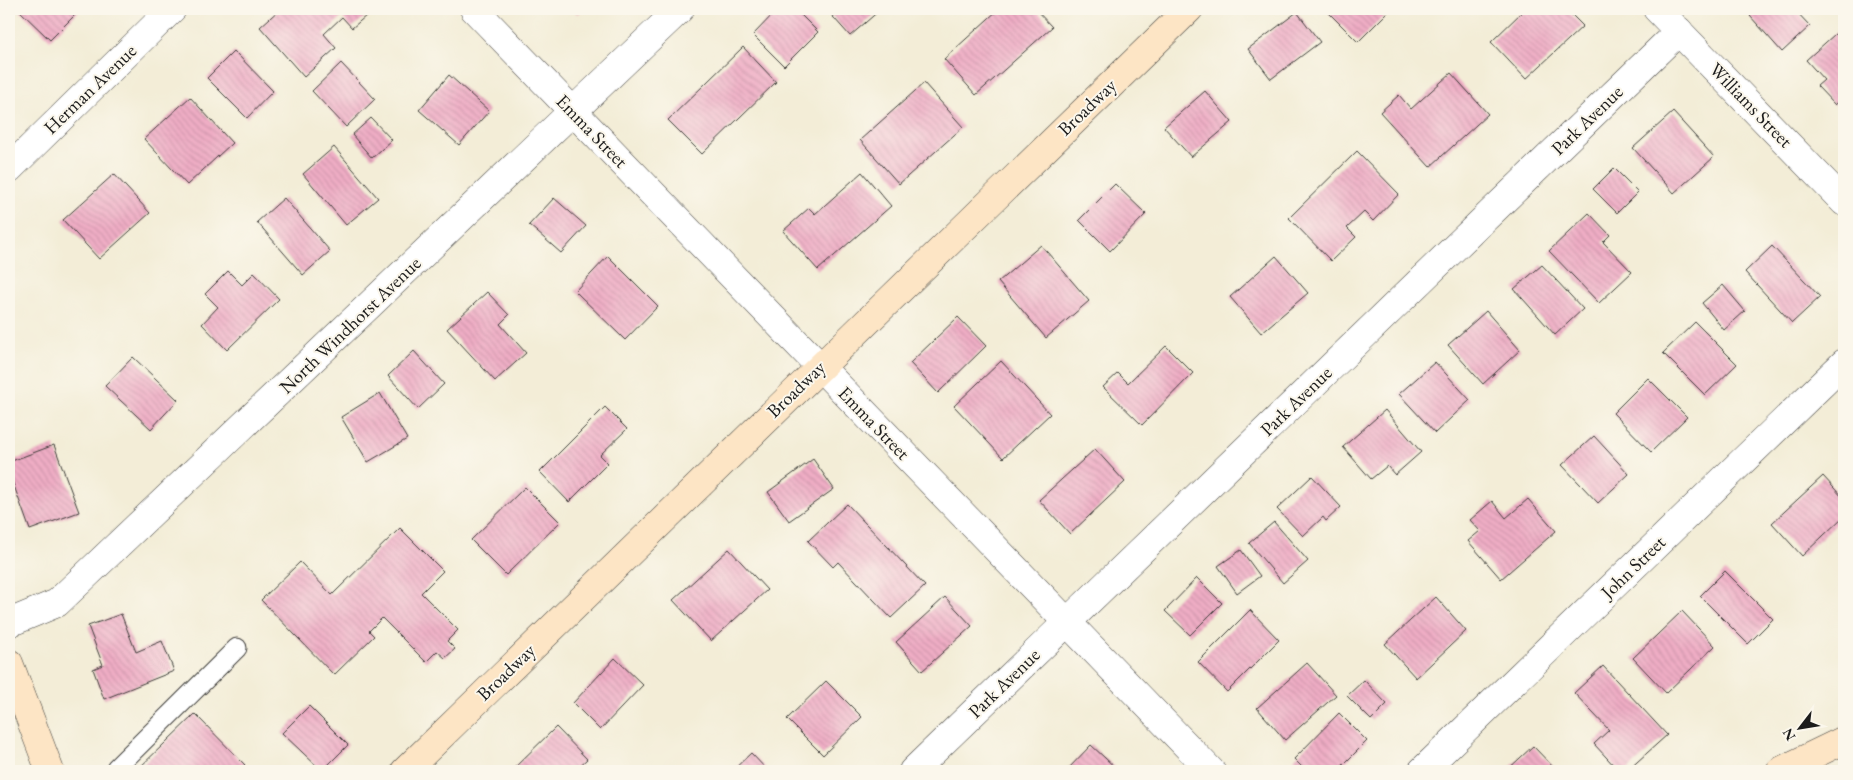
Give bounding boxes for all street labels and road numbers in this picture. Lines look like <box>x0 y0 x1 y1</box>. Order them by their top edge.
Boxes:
street label: Herman Avenue <box>38 38 142 140</box>
street label: Williams Street <box>1704 57 1798 153</box>
street label: Broadway <box>1052 72 1122 141</box>
street label: Park Avenue <box>1546 79 1628 161</box>
street label: Emma Street <box>551 89 633 173</box>
street label: North Windhorst Avenue <box>274 251 426 399</box>
street label: Broadway <box>761 354 831 423</box>
street label: Park Avenue <box>1255 360 1337 442</box>
street label: Emma Street <box>833 381 915 465</box>
street label: John Street <box>1594 530 1671 605</box>
street label: Broadway <box>471 637 541 706</box>
street label: Park Avenue <box>963 642 1045 724</box>

